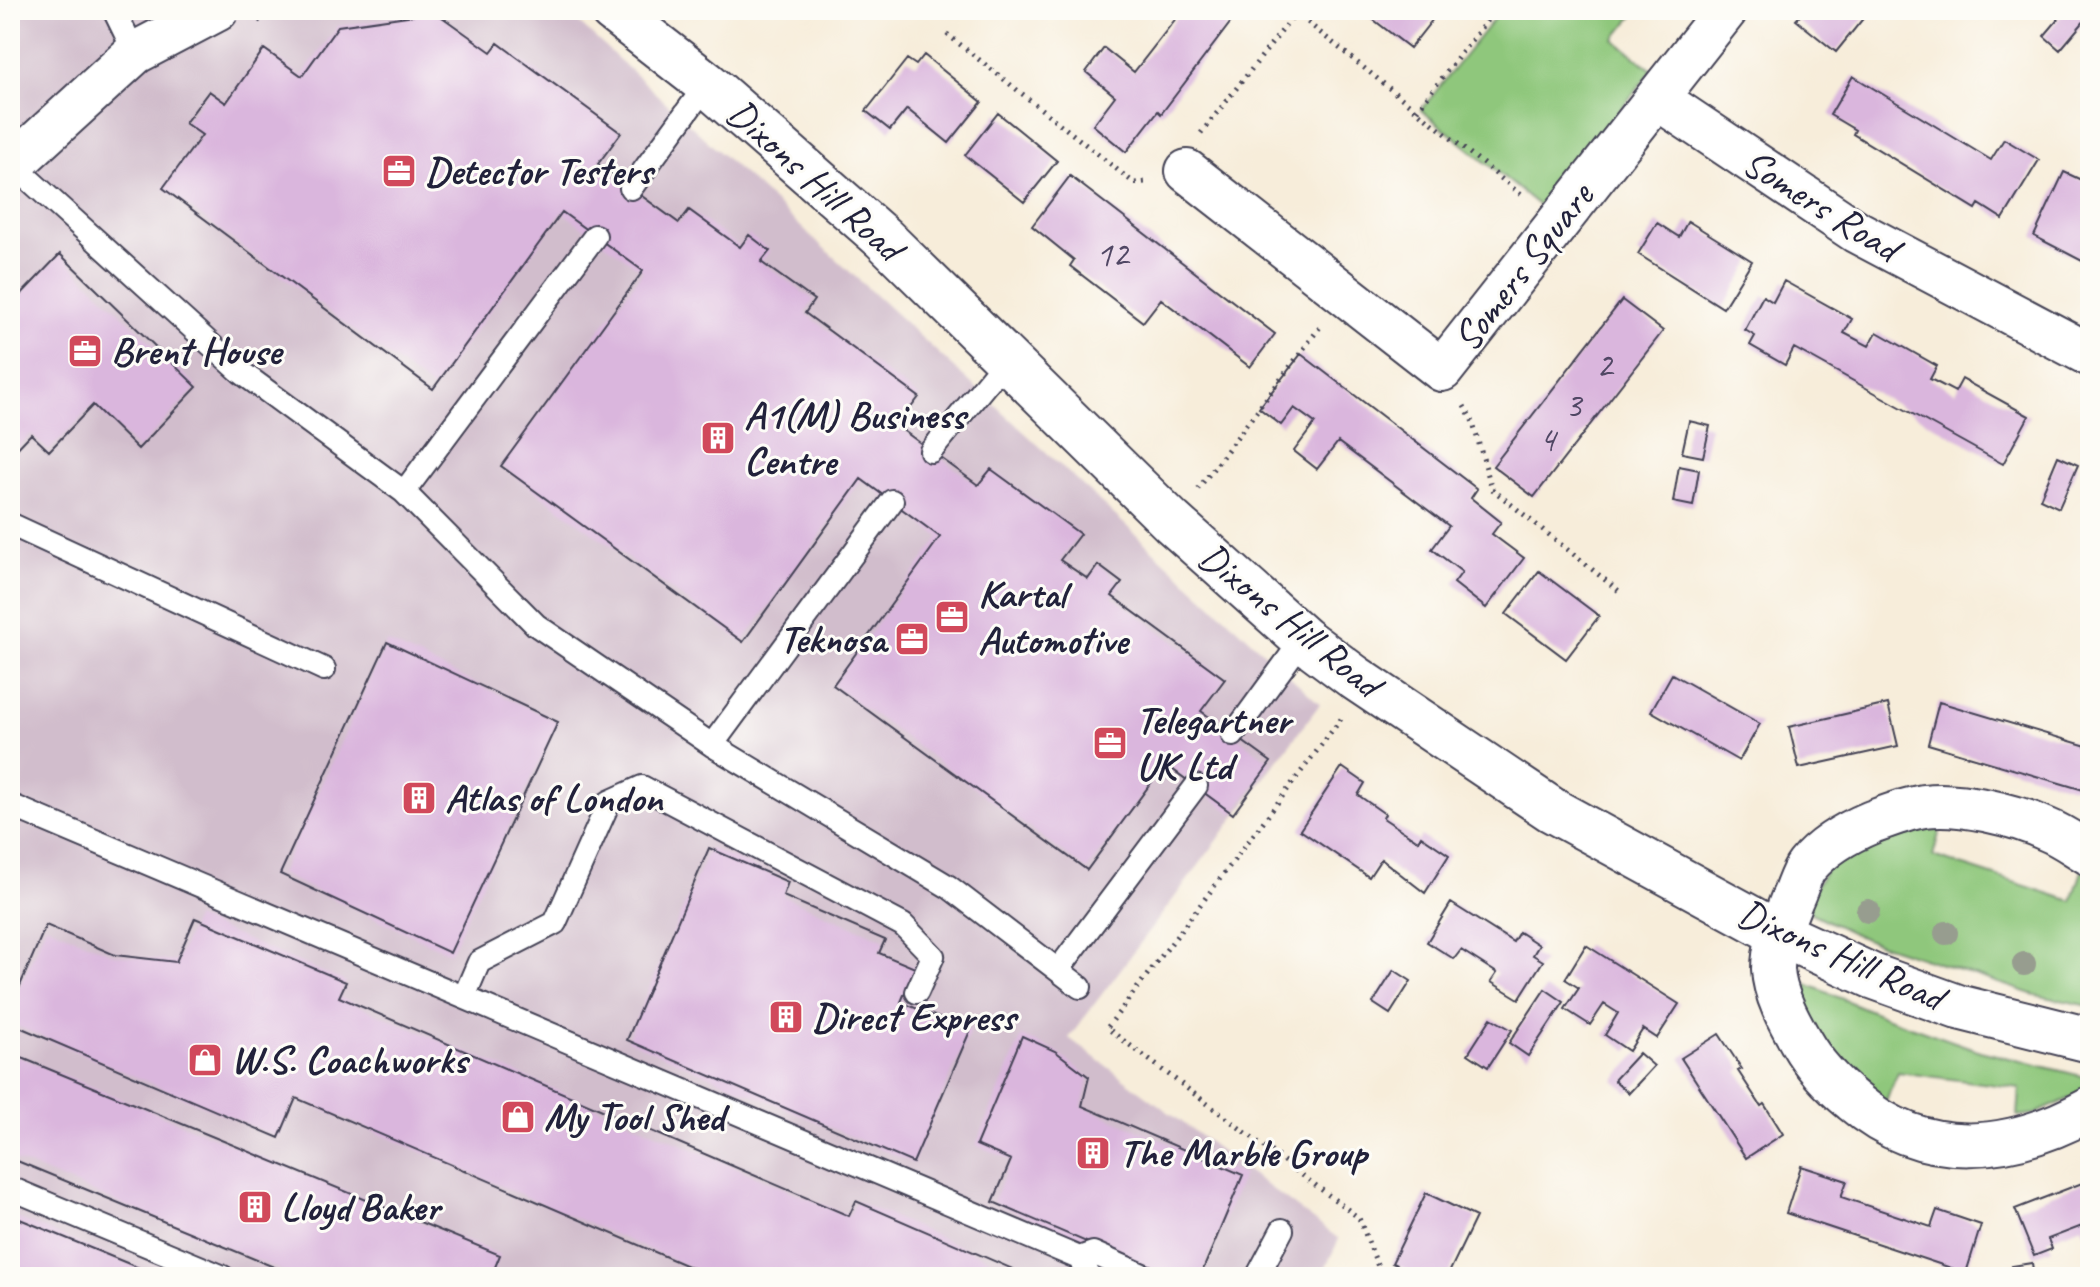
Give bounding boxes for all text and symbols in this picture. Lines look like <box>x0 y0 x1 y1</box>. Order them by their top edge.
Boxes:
street label: Dixons Hill Road <box>717 88 917 275</box>
street label: Somers Road <box>1734 138 1914 276</box>
place label: Detector Testers <box>425 146 656 196</box>
office icon: Detector Testers <box>380 152 418 190</box>
street label: Somers Square <box>1442 171 1606 361</box>
house number: 12 <box>1096 231 1131 277</box>
place label: Brent House <box>111 326 284 376</box>
office icon: Brent House <box>66 332 104 370</box>
house number: 2 <box>1596 342 1615 388</box>
house number: 3 <box>1565 382 1584 428</box>
place label: A1(M) Business Centre <box>744 390 969 486</box>
house number: 4 <box>1539 416 1559 462</box>
building icon: A1(M) Business Centre <box>699 419 737 457</box>
street label: Dixons Hill Road <box>1189 532 1395 712</box>
place label: Kartal Automotive <box>978 569 1130 665</box>
office icon: Kartal Automotive <box>933 598 971 636</box>
place label: Teknosa <box>779 614 889 664</box>
office icon: Teknosa <box>893 620 931 658</box>
place label: Telegartner UK Ltd <box>1136 695 1295 791</box>
office icon: Telegartner UK Ltd <box>1091 724 1129 762</box>
place label: Atlas of London <box>445 773 664 823</box>
building icon: Atlas of London <box>400 779 438 817</box>
street label: Dixons Hill Road <box>1731 888 1956 1025</box>
place label: Direct Express <box>812 992 1019 1042</box>
building icon: Direct Express <box>767 998 805 1036</box>
place label: W.S. Coachworks <box>231 1035 471 1085</box>
shop icon: W.S. Coachworks <box>186 1041 224 1079</box>
place label: My Tool Shed <box>544 1092 731 1142</box>
shop icon: My Tool Shed <box>499 1098 537 1136</box>
place label: The Marble Group <box>1119 1128 1369 1178</box>
building icon: The Marble Group <box>1074 1134 1112 1172</box>
place label: Lloyd Baker <box>281 1182 444 1232</box>
building icon: Lloyd Baker <box>236 1188 274 1226</box>

